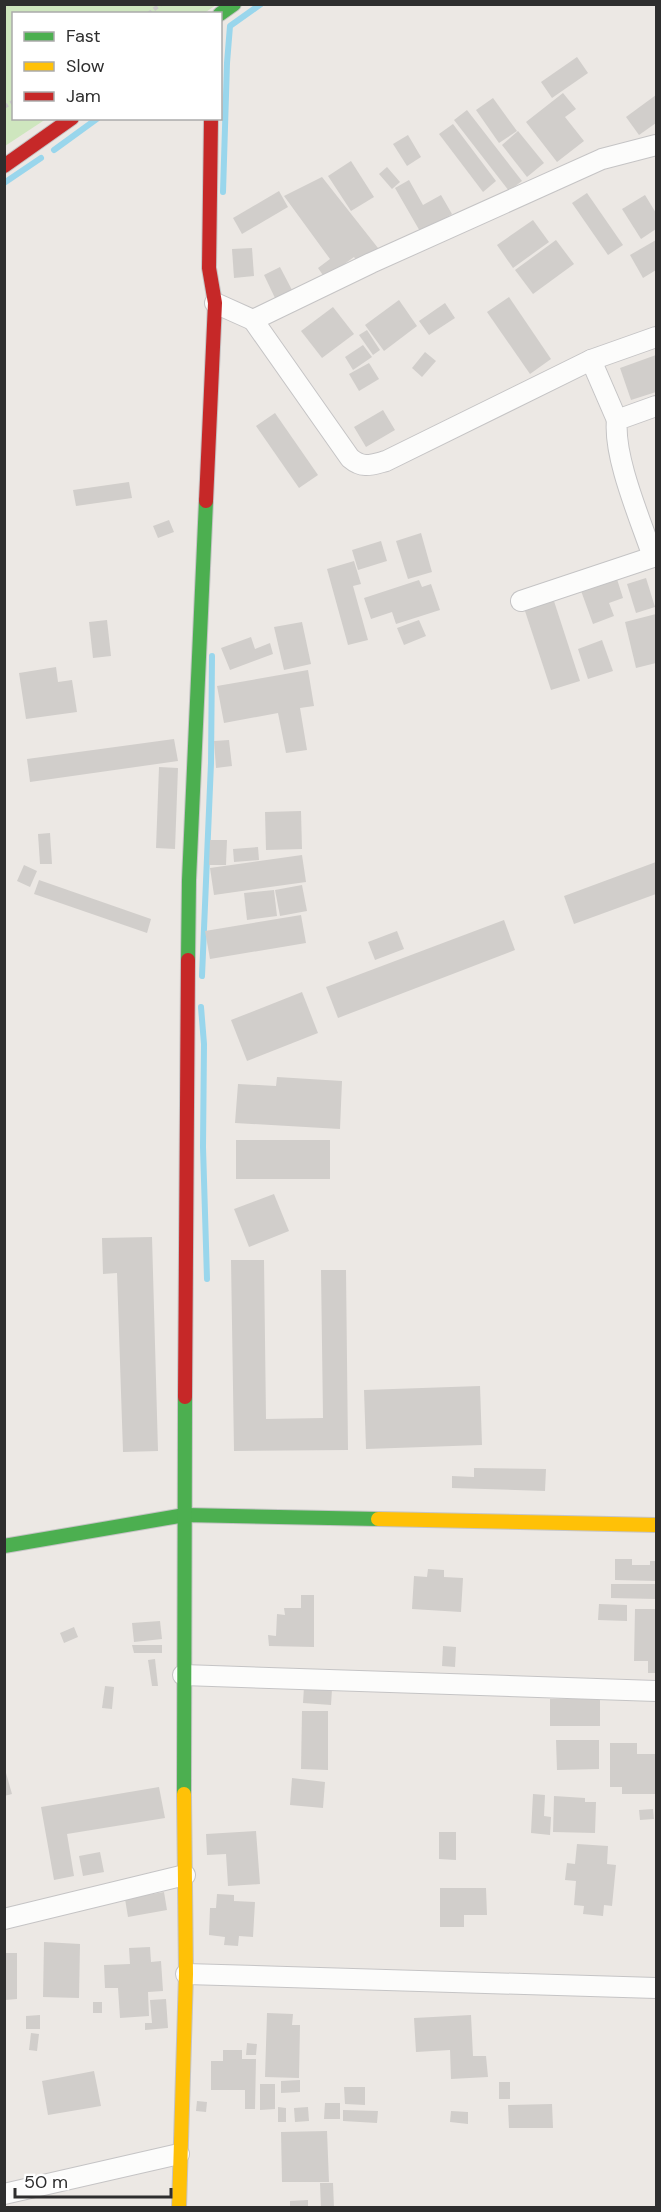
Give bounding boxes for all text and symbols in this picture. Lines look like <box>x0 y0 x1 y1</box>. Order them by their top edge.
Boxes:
legend <box>12 12 222 120</box>
text: Fast <box>66 24 101 48</box>
text: Slow <box>66 54 105 78</box>
text: Jam <box>66 84 101 108</box>
scale bar <box>15 2161 171 2199</box>
text: 50 m <box>24 2170 68 2194</box>

